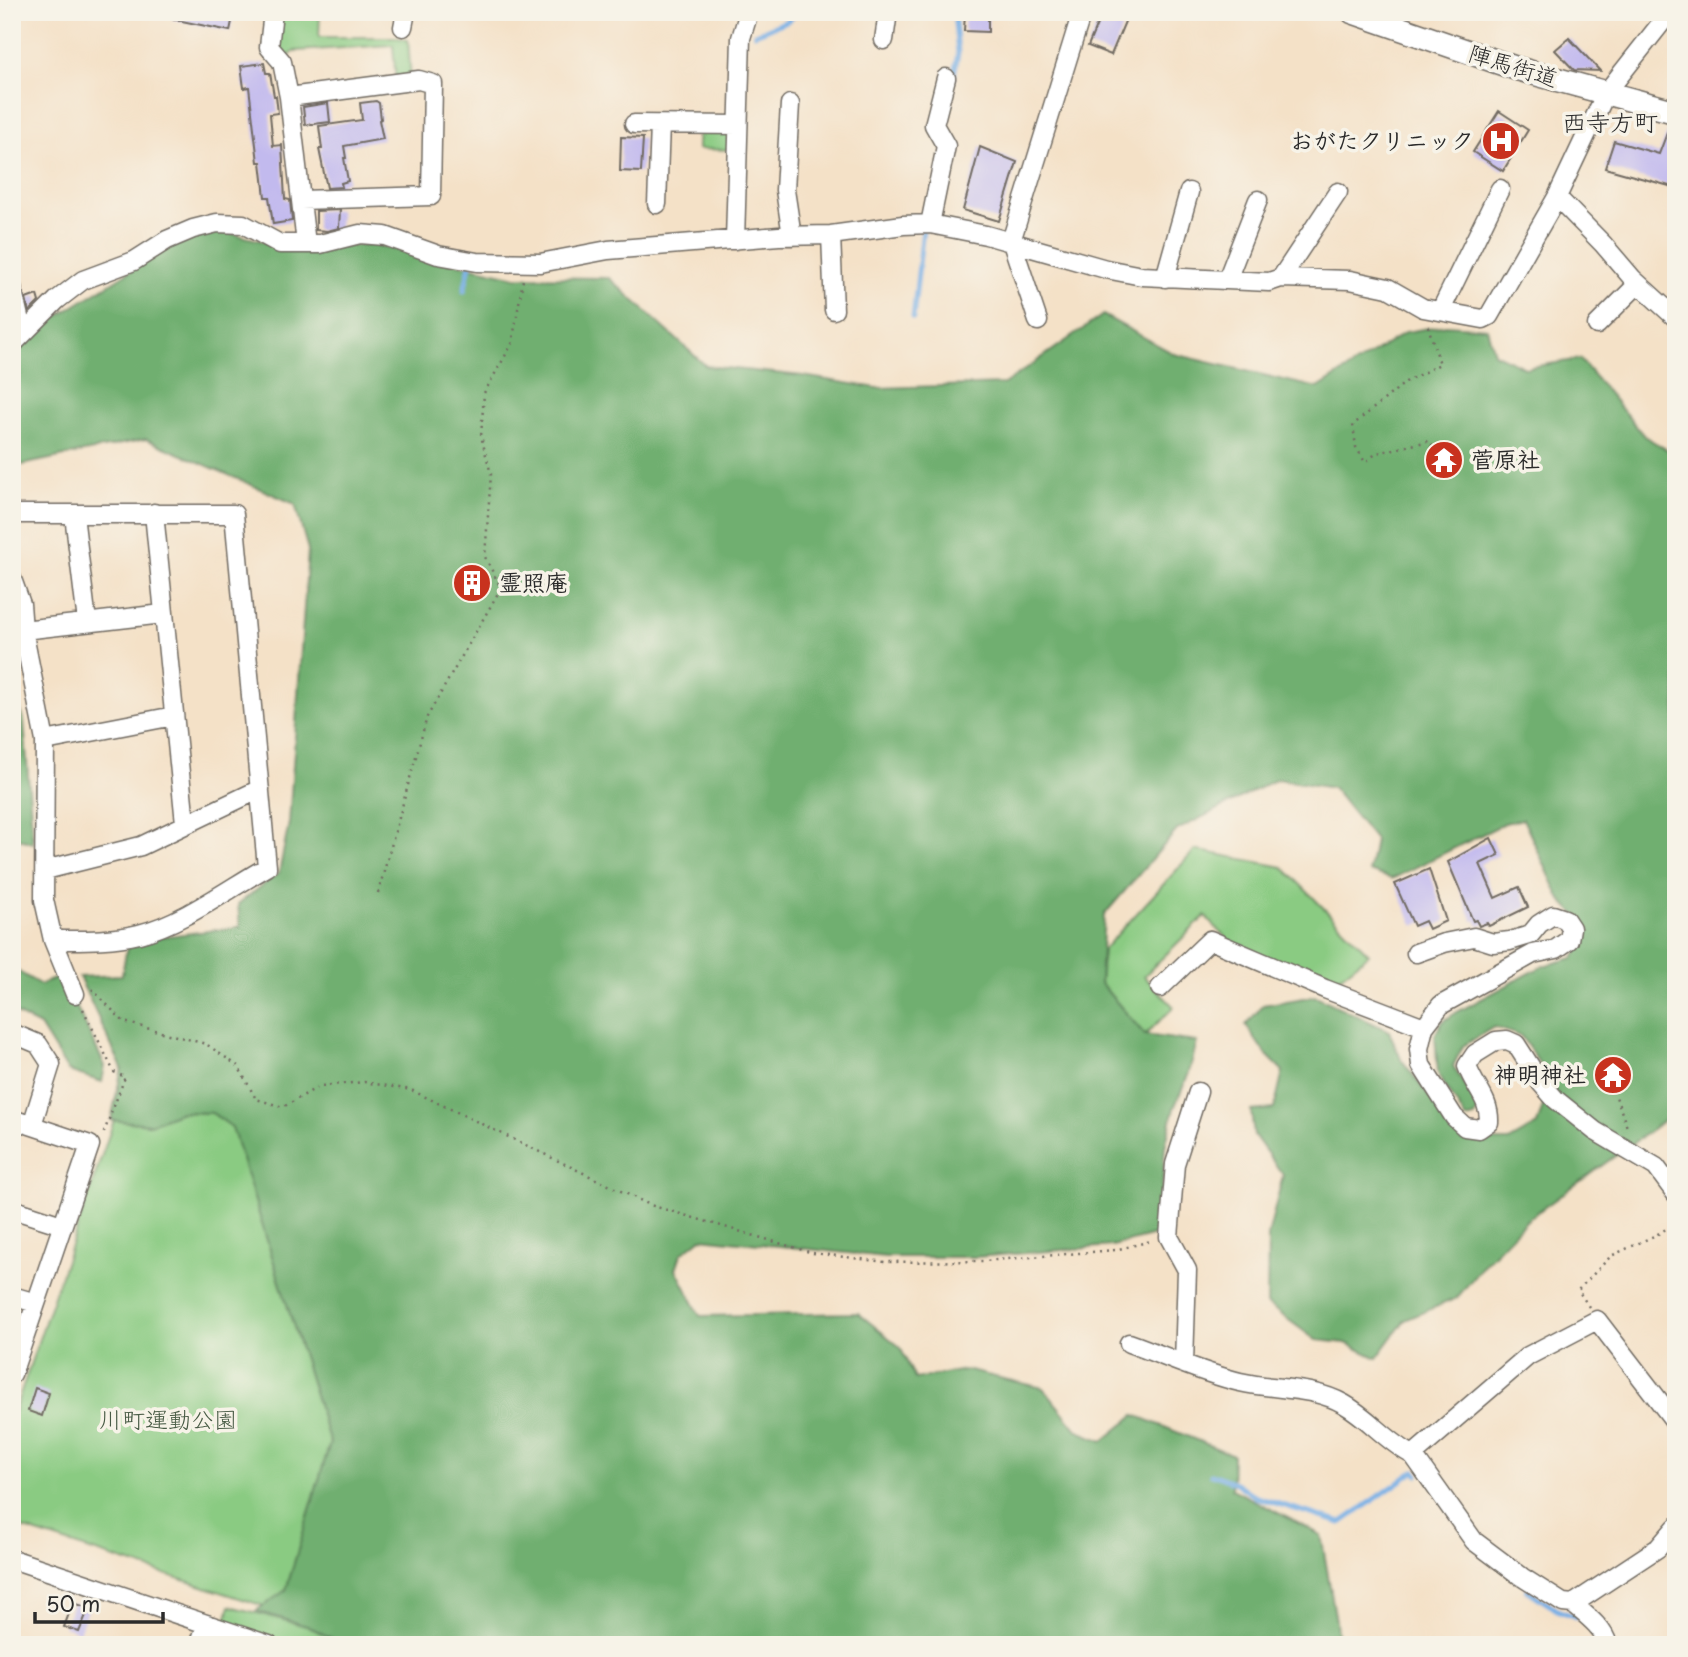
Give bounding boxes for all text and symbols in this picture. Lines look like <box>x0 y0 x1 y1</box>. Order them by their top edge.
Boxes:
street label: 陣馬街道 <box>1464 34 1563 95</box>
district label: 西寺方町 <box>1562 103 1658 139</box>
hospital icon: おがたクリニック <box>1480 120 1522 162</box>
place label: おがたクリニック <box>1290 122 1474 157</box>
temple icon: 菅原社 <box>1423 439 1465 481</box>
place label: 菅原社 <box>1471 441 1540 476</box>
building icon: 霊照庵 <box>451 562 493 604</box>
place label: 霊照庵 <box>499 564 568 599</box>
temple icon: 神明神社 <box>1592 1054 1634 1096</box>
place label: 神明神社 <box>1494 1056 1586 1091</box>
park label: 川町運動公園 <box>99 1401 237 1436</box>
scale bar <box>35 1580 163 1624</box>
text: 50 m <box>46 1587 100 1619</box>

